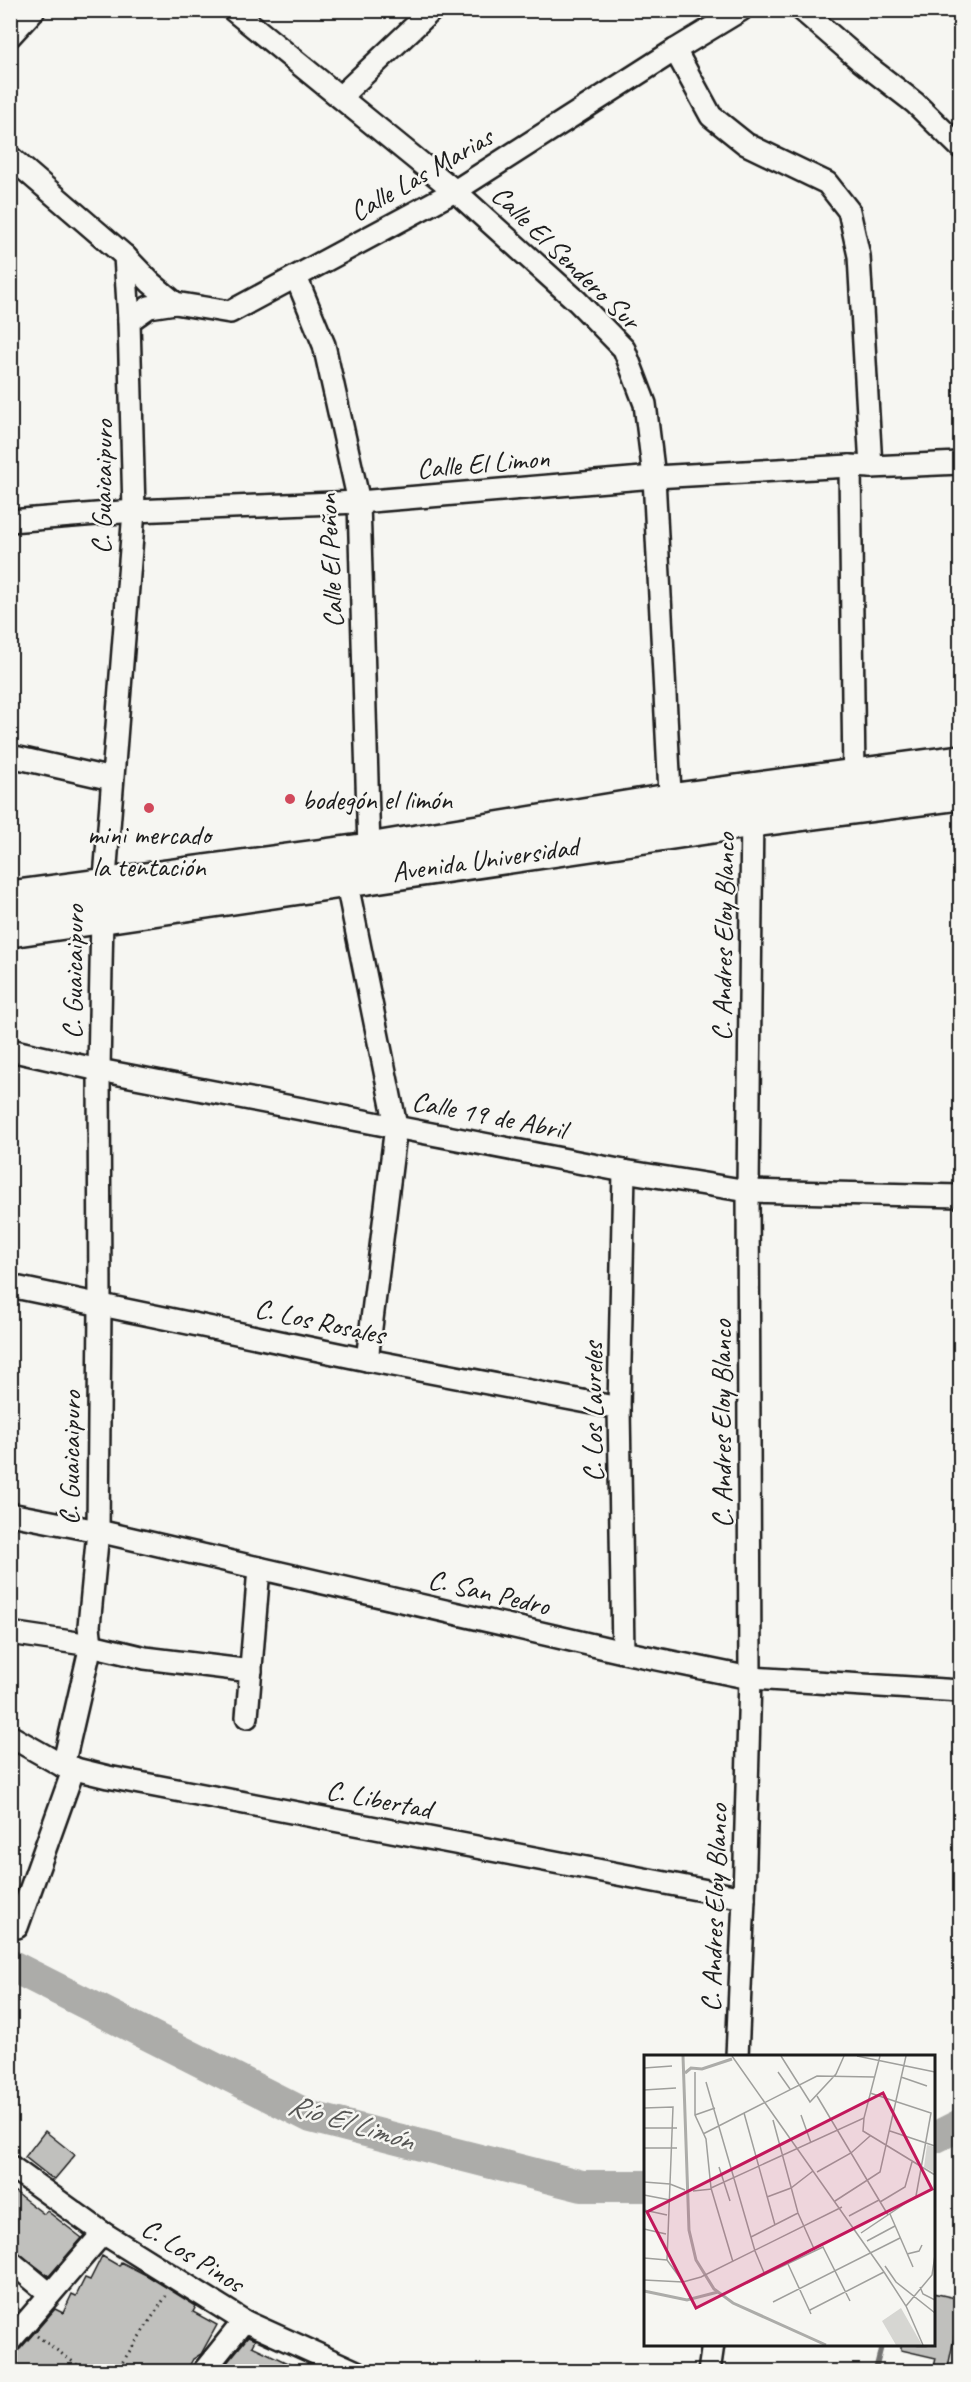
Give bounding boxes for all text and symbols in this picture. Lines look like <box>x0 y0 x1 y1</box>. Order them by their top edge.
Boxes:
street label: Calle Las Marias <box>343 118 501 229</box>
street label: Calle El Sendero Sur <box>484 177 650 339</box>
street label: C. Guaicaipuro <box>83 417 121 554</box>
street label: Calle El Limon <box>415 440 551 486</box>
street label: Calle El Peñon <box>309 492 351 629</box>
place label: bodegón el limón <box>302 782 454 817</box>
marker: bodegón el limón <box>283 792 297 806</box>
marker: mini mercado la tentación <box>142 801 156 815</box>
place label: mini mercado la tentación <box>87 817 214 884</box>
street label: Avenida Universidad <box>389 828 585 889</box>
street label: C. Andres Eloy Blanco <box>704 831 742 1041</box>
street label: C. Guaicaipuro <box>54 902 92 1039</box>
street label: Calle 19 de Abril <box>409 1083 574 1148</box>
street label: C. Los Rosales <box>252 1290 391 1352</box>
street label: C. Andres Eloy Blanco <box>704 1318 739 1528</box>
street label: C. Los Laureles <box>575 1340 610 1482</box>
street label: C. Guaicaipuro <box>51 1388 89 1525</box>
street label: C. San Pedro <box>425 1561 555 1623</box>
street label: C. Libertad <box>324 1772 438 1827</box>
street label: C. Andres Eloy Blanco <box>693 1801 735 2013</box>
inset map <box>644 2055 935 2346</box>
water label: Río El Limón <box>284 2085 420 2160</box>
street label: C. Los Pinos <box>135 2210 253 2301</box>

